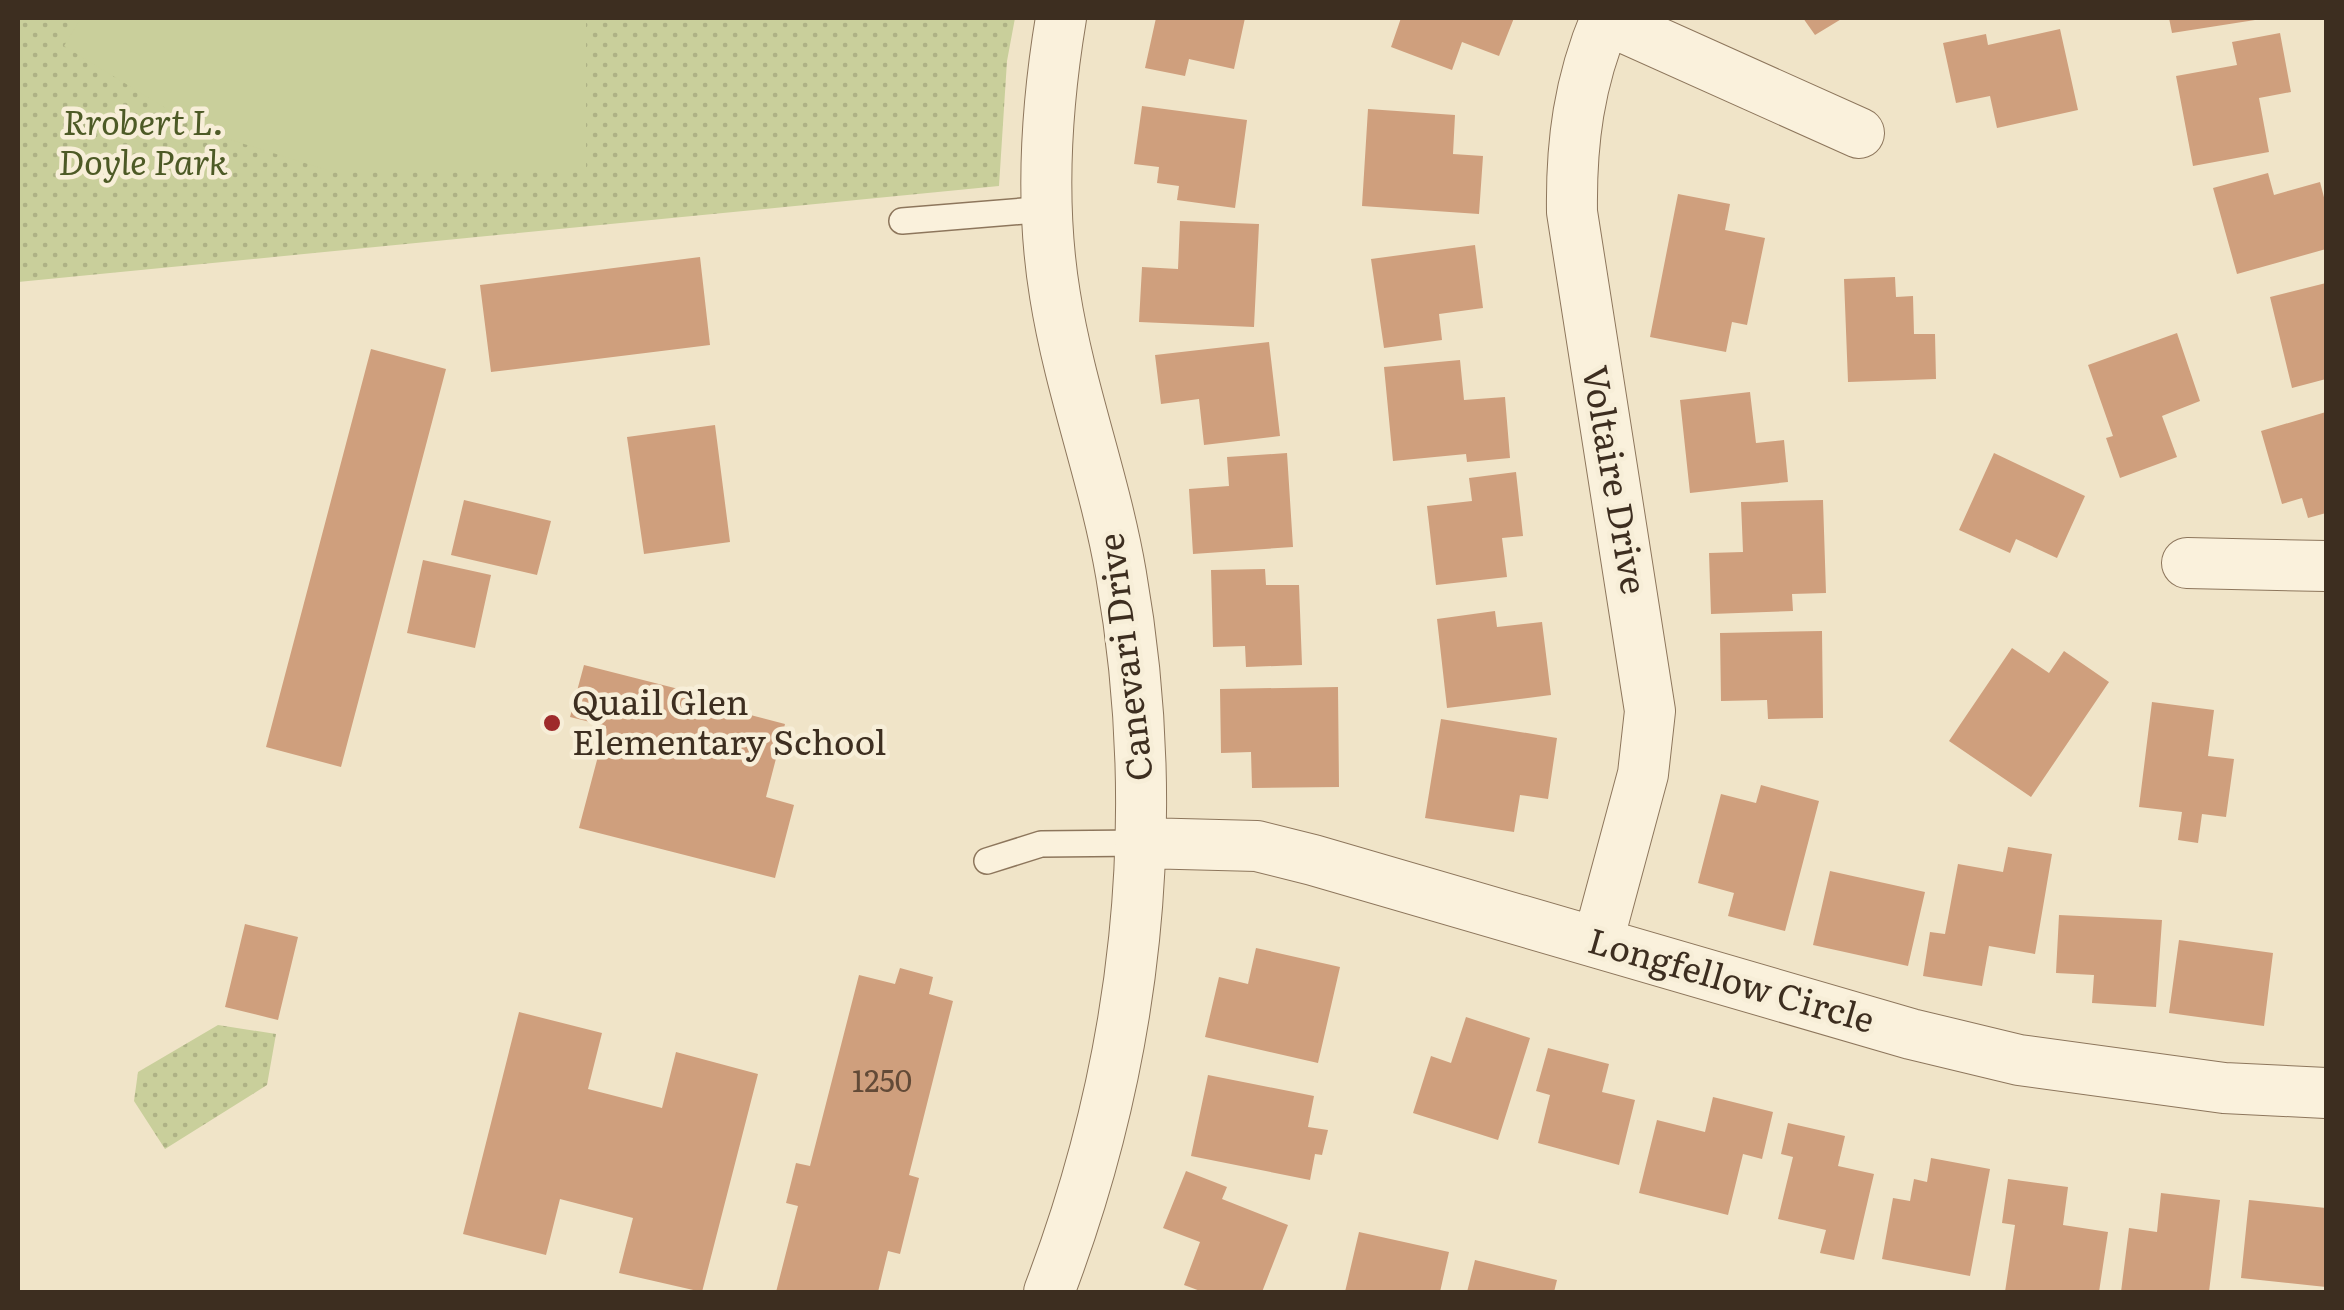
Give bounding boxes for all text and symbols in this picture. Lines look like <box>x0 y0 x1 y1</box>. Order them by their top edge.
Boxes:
park label: Rrobert L. Doyle Park <box>58 94 228 186</box>
street label: Voltaire Drive <box>1571 361 1663 598</box>
street label: Canevari Drive <box>1082 531 1164 784</box>
place label: Quail Glen Elementary School <box>572 674 886 766</box>
marker: Quail Glen Elementary School <box>541 712 563 734</box>
street label: Longfellow Circle <box>1583 912 1881 1044</box>
house number: 1250 <box>852 1057 912 1101</box>

